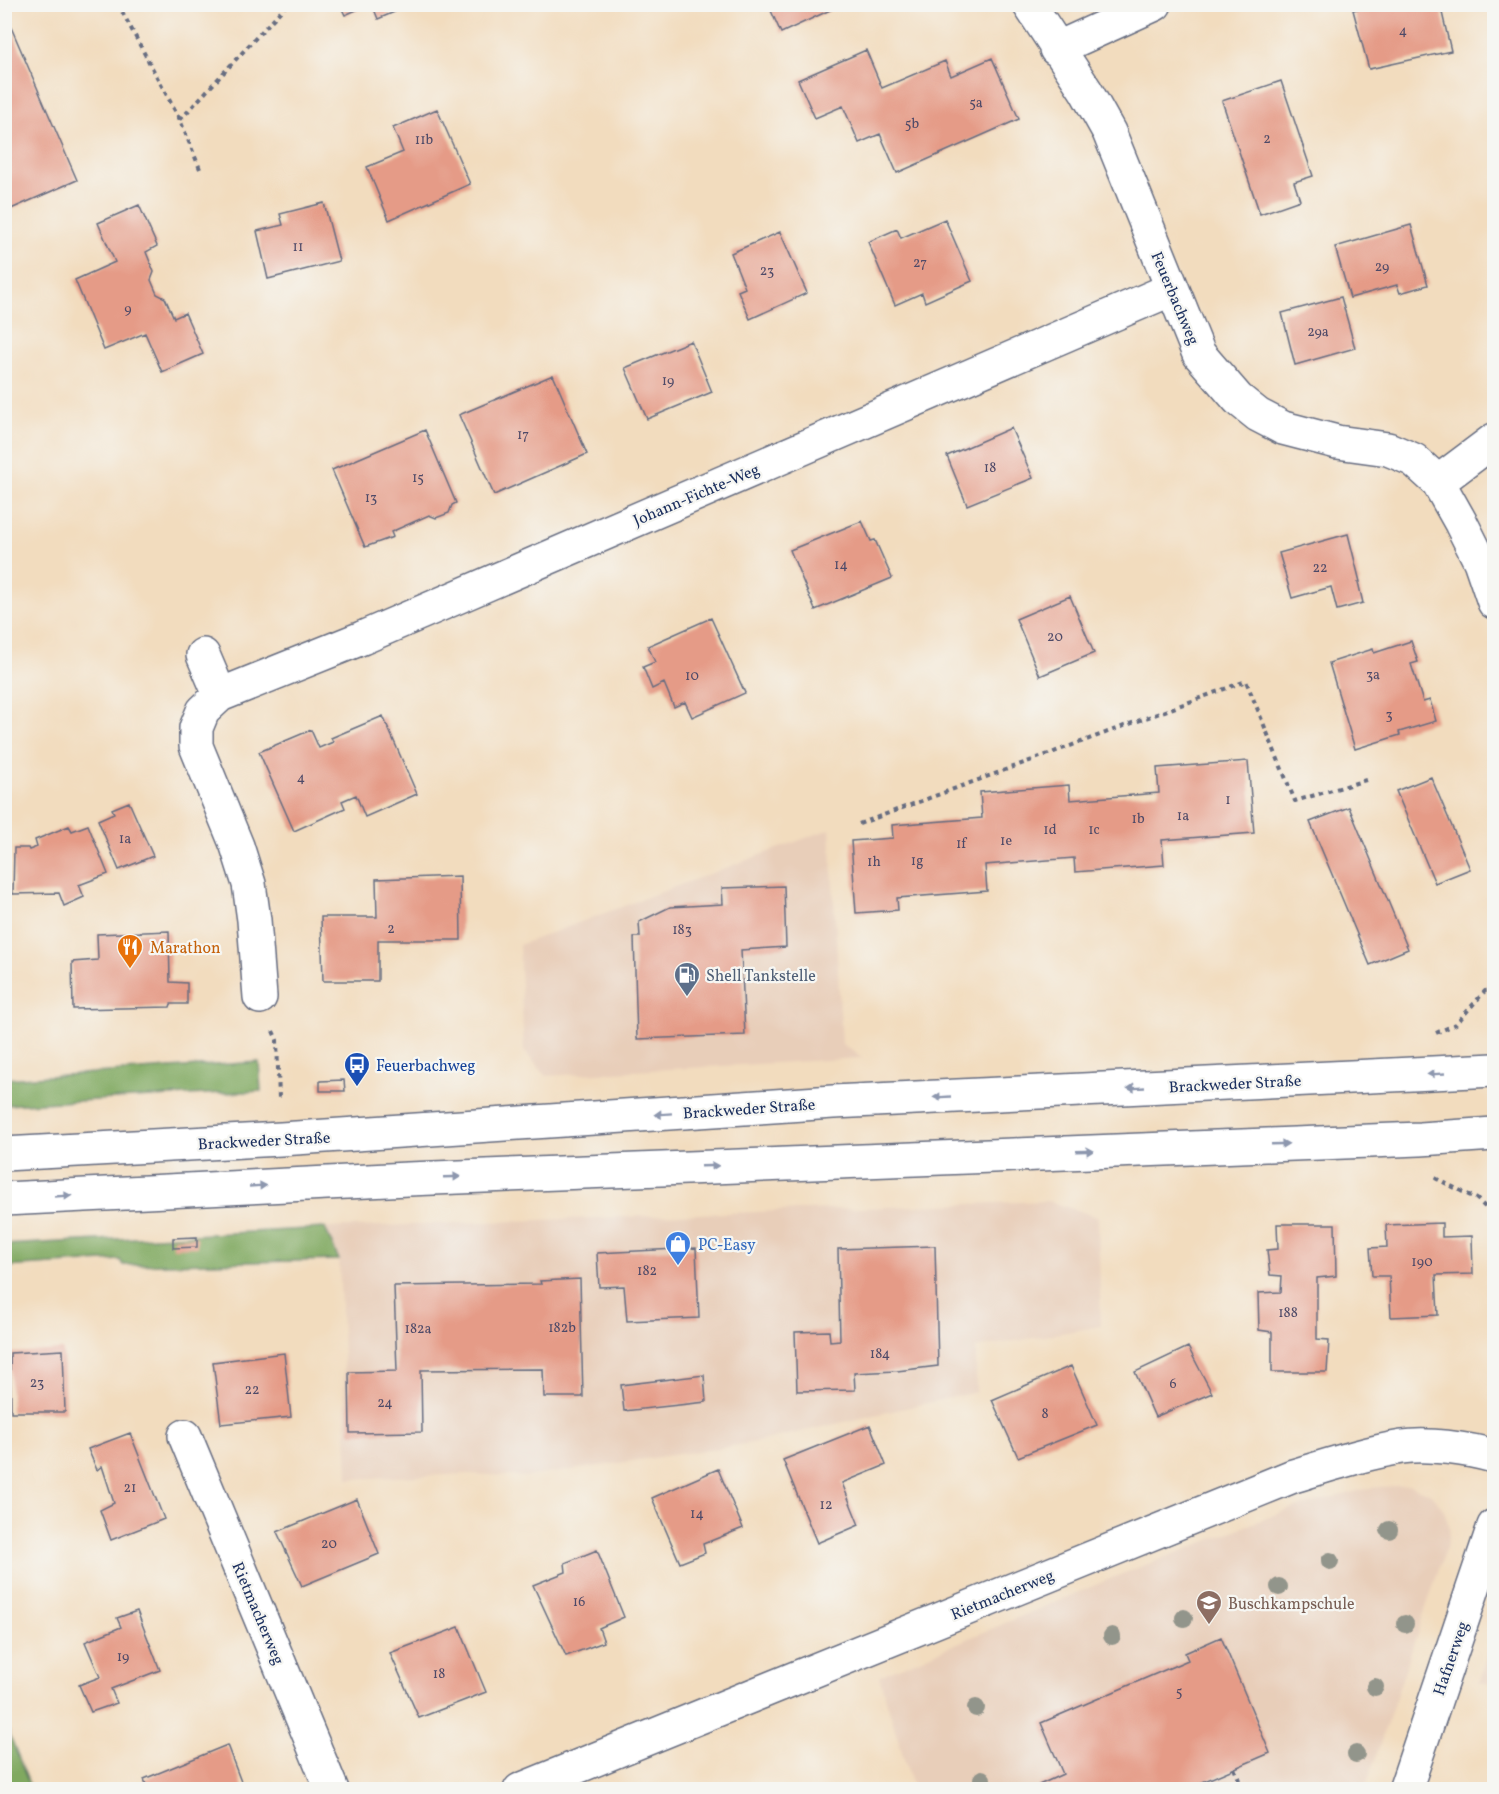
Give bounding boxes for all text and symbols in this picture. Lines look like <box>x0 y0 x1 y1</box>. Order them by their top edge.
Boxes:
house number: 4 <box>1399 22 1407 41</box>
house number: 5a <box>969 94 983 113</box>
house number: 5b <box>905 115 920 134</box>
house number: 2 <box>1263 130 1271 149</box>
house number: 11b <box>415 131 434 150</box>
house number: 11 <box>293 238 303 257</box>
street label: Feuerbachweg <box>1145 249 1204 349</box>
house number: 27 <box>913 254 927 273</box>
house number: 29 <box>1375 258 1389 277</box>
house number: 23 <box>760 262 774 281</box>
house number: 9 <box>124 300 132 319</box>
house number: 29a <box>1307 323 1329 342</box>
house number: 19 <box>662 372 674 391</box>
house number: 17 <box>517 426 529 445</box>
street label: Johann-Fichte-Weg <box>630 459 763 532</box>
house number: 18 <box>984 459 996 478</box>
house number: 15 <box>412 469 424 488</box>
house number: 13 <box>365 489 377 508</box>
house number: 14 <box>834 556 848 575</box>
house number: 22 <box>1312 559 1328 578</box>
house number: 20 <box>1047 628 1063 647</box>
house number: 3a <box>1366 666 1380 685</box>
house number: 10 <box>685 667 699 686</box>
house number: 3 <box>1385 706 1393 725</box>
house number: 4 <box>297 769 305 788</box>
house number: 1 <box>1225 791 1231 810</box>
house number: 1a <box>1177 807 1189 826</box>
house number: 1b <box>1131 810 1145 829</box>
house number: 1d <box>1043 821 1057 840</box>
house number: 1c <box>1088 821 1100 840</box>
house number: 1a <box>119 830 131 849</box>
house number: 1e <box>1000 832 1012 851</box>
house number: 1f <box>956 835 967 854</box>
house number: 1g <box>911 852 923 871</box>
house number: 1h <box>867 853 881 872</box>
house number: 2 <box>387 920 395 939</box>
house number: 183 <box>672 921 692 940</box>
restaurant icon: Marathon <box>115 932 145 970</box>
place label: Marathon <box>150 938 221 960</box>
fuel station icon: Shell Tankstelle <box>672 960 702 998</box>
place label: Shell Tankstelle <box>706 966 816 988</box>
bus stop icon: Feuerbachweg <box>342 1050 372 1088</box>
place label: Feuerbachweg <box>376 1056 475 1078</box>
one-way arrow <box>1427 1069 1446 1078</box>
street label: Brackweder Straße <box>1168 1071 1302 1099</box>
one-way arrow <box>1127 1083 1146 1092</box>
one-way arrow <box>932 1092 951 1101</box>
street label: Brackweder Straße <box>682 1094 816 1126</box>
one-way arrow <box>654 1109 673 1118</box>
street label: Brackweder Straße <box>197 1128 331 1156</box>
one-way arrow <box>1270 1139 1289 1149</box>
one-way arrow <box>1076 1146 1095 1155</box>
one-way arrow <box>701 1162 720 1171</box>
one-way arrow <box>443 1173 462 1182</box>
one-way arrow <box>248 1181 267 1191</box>
one-way arrow <box>53 1192 72 1201</box>
shop icon: PC-Easy <box>663 1229 693 1267</box>
place label: PC-Easy <box>698 1235 756 1257</box>
house number: 190 <box>1411 1253 1433 1272</box>
house number: 182 <box>637 1262 657 1281</box>
house number: 188 <box>1278 1304 1298 1323</box>
house number: 182b <box>548 1319 576 1338</box>
house number: 182a <box>404 1320 432 1339</box>
house number: 184 <box>870 1345 890 1364</box>
house number: 23 <box>30 1374 44 1393</box>
house number: 6 <box>1169 1375 1177 1394</box>
house number: 22 <box>244 1381 260 1400</box>
house number: 24 <box>377 1394 393 1413</box>
house number: 8 <box>1041 1405 1049 1424</box>
house number: 21 <box>124 1479 136 1498</box>
house number: 12 <box>820 1496 832 1515</box>
house number: 14 <box>690 1505 704 1524</box>
house number: 20 <box>321 1535 337 1554</box>
street label: Rietmacherweg <box>226 1559 289 1669</box>
street label: Rietmacherweg <box>948 1565 1058 1627</box>
school or university icon: Buschkampschule <box>1194 1588 1224 1626</box>
house number: 16 <box>573 1593 585 1612</box>
place label: Buschkampschule <box>1228 1594 1355 1616</box>
street label: Hafnerweg <box>1429 1619 1475 1699</box>
house number: 19 <box>117 1648 129 1667</box>
house number: 18 <box>433 1665 445 1684</box>
house number: 5 <box>1176 1683 1182 1702</box>

